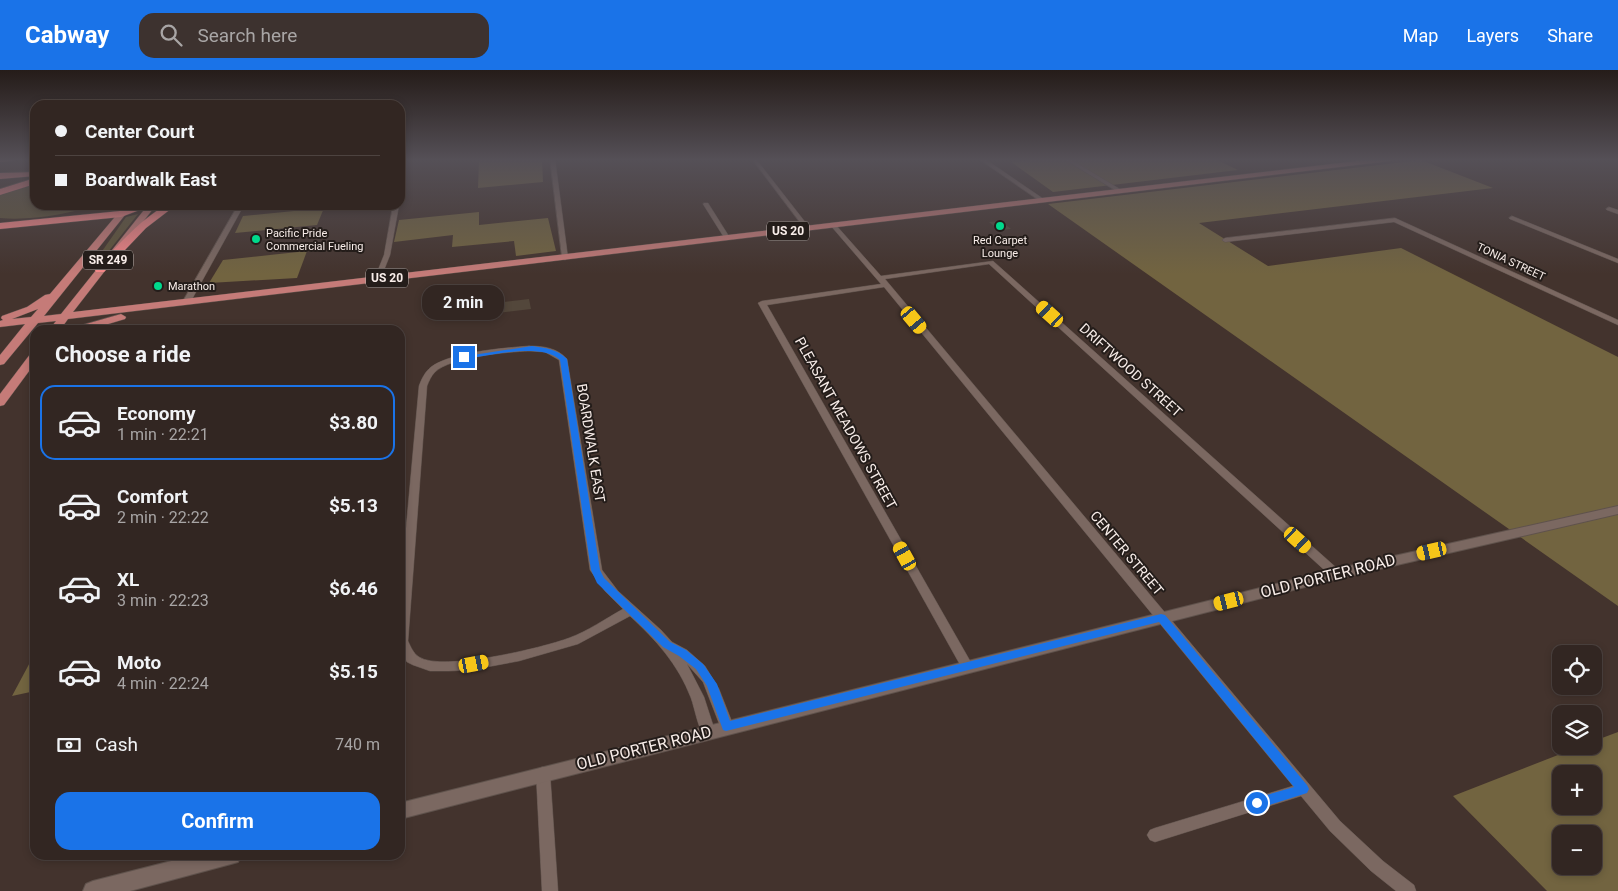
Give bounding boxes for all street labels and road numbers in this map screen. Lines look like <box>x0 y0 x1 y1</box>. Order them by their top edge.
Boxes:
road number: US 20 <box>767 222 809 240</box>
street label: TONIA STREET <box>1475 240 1548 284</box>
road number: SR 249 <box>83 250 133 270</box>
road number: US 20 <box>366 268 408 288</box>
street label: DRIFTWOOD STREET <box>1077 320 1186 421</box>
street label: PLEASANT MEADOWS STREET <box>792 334 900 512</box>
street label: BOARDWALK EAST <box>574 382 608 504</box>
street label: CENTER STREET <box>1087 508 1167 599</box>
street label: OLD PORTER ROAD <box>1258 550 1398 602</box>
street label: OLD PORTER ROAD <box>574 722 714 774</box>

